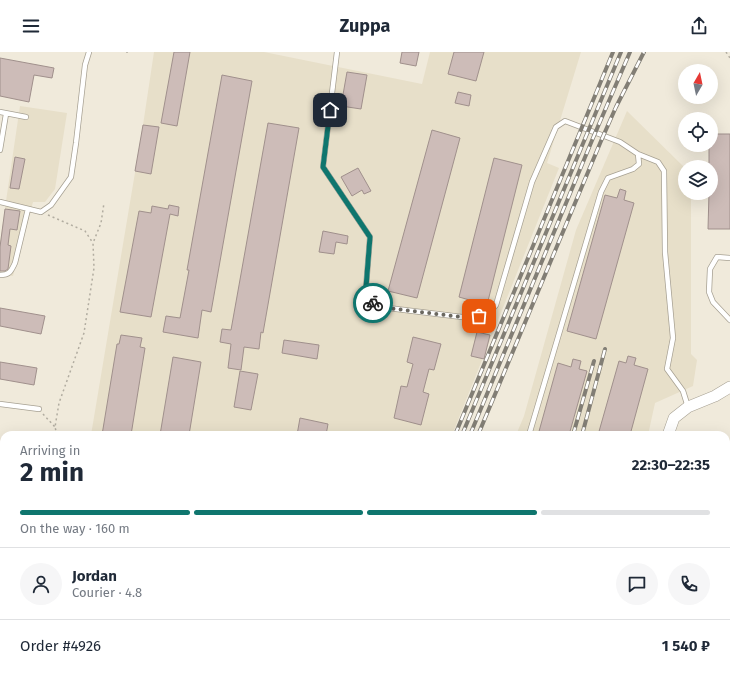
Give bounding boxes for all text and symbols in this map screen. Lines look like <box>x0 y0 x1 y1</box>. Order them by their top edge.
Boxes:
icon: menu <box>20 15 42 37</box>
text: Zuppa <box>340 15 390 37</box>
icon: share <box>688 15 710 37</box>
north arrow <box>678 64 718 104</box>
map controls <box>678 64 718 200</box>
pin <box>313 93 347 127</box>
icon: home <box>319 99 341 121</box>
button: locate <box>678 112 718 152</box>
button: layers <box>678 160 718 200</box>
courier <box>353 283 393 323</box>
icon: bike <box>362 292 384 314</box>
pin <box>462 299 496 333</box>
icon: bag <box>468 305 490 327</box>
text: Arriving in <box>20 443 80 458</box>
text: 22:30–22:35 <box>632 456 710 474</box>
text: 2 min <box>20 457 84 488</box>
text: On the way · 160 m <box>20 521 130 536</box>
button: person <box>20 563 62 605</box>
button: chat <box>616 563 658 605</box>
button: phone <box>668 563 710 605</box>
text: Jordan <box>72 567 117 585</box>
text: Courier · 4.8 <box>72 585 142 600</box>
text: Order #4926 <box>20 637 101 655</box>
text: 1 540 ₽ <box>662 637 710 655</box>

